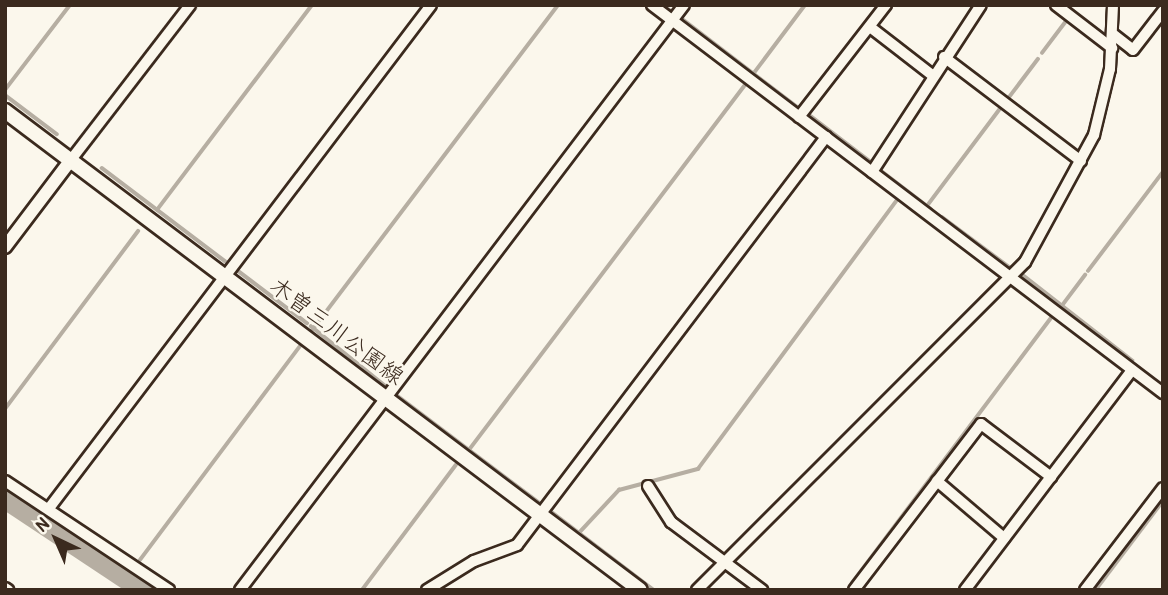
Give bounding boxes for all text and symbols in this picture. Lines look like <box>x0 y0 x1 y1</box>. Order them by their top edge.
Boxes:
street label: 木曽三川公園線 <box>264 272 410 390</box>
north arrow <box>21 504 91 574</box>
text: N <box>29 511 54 537</box>

